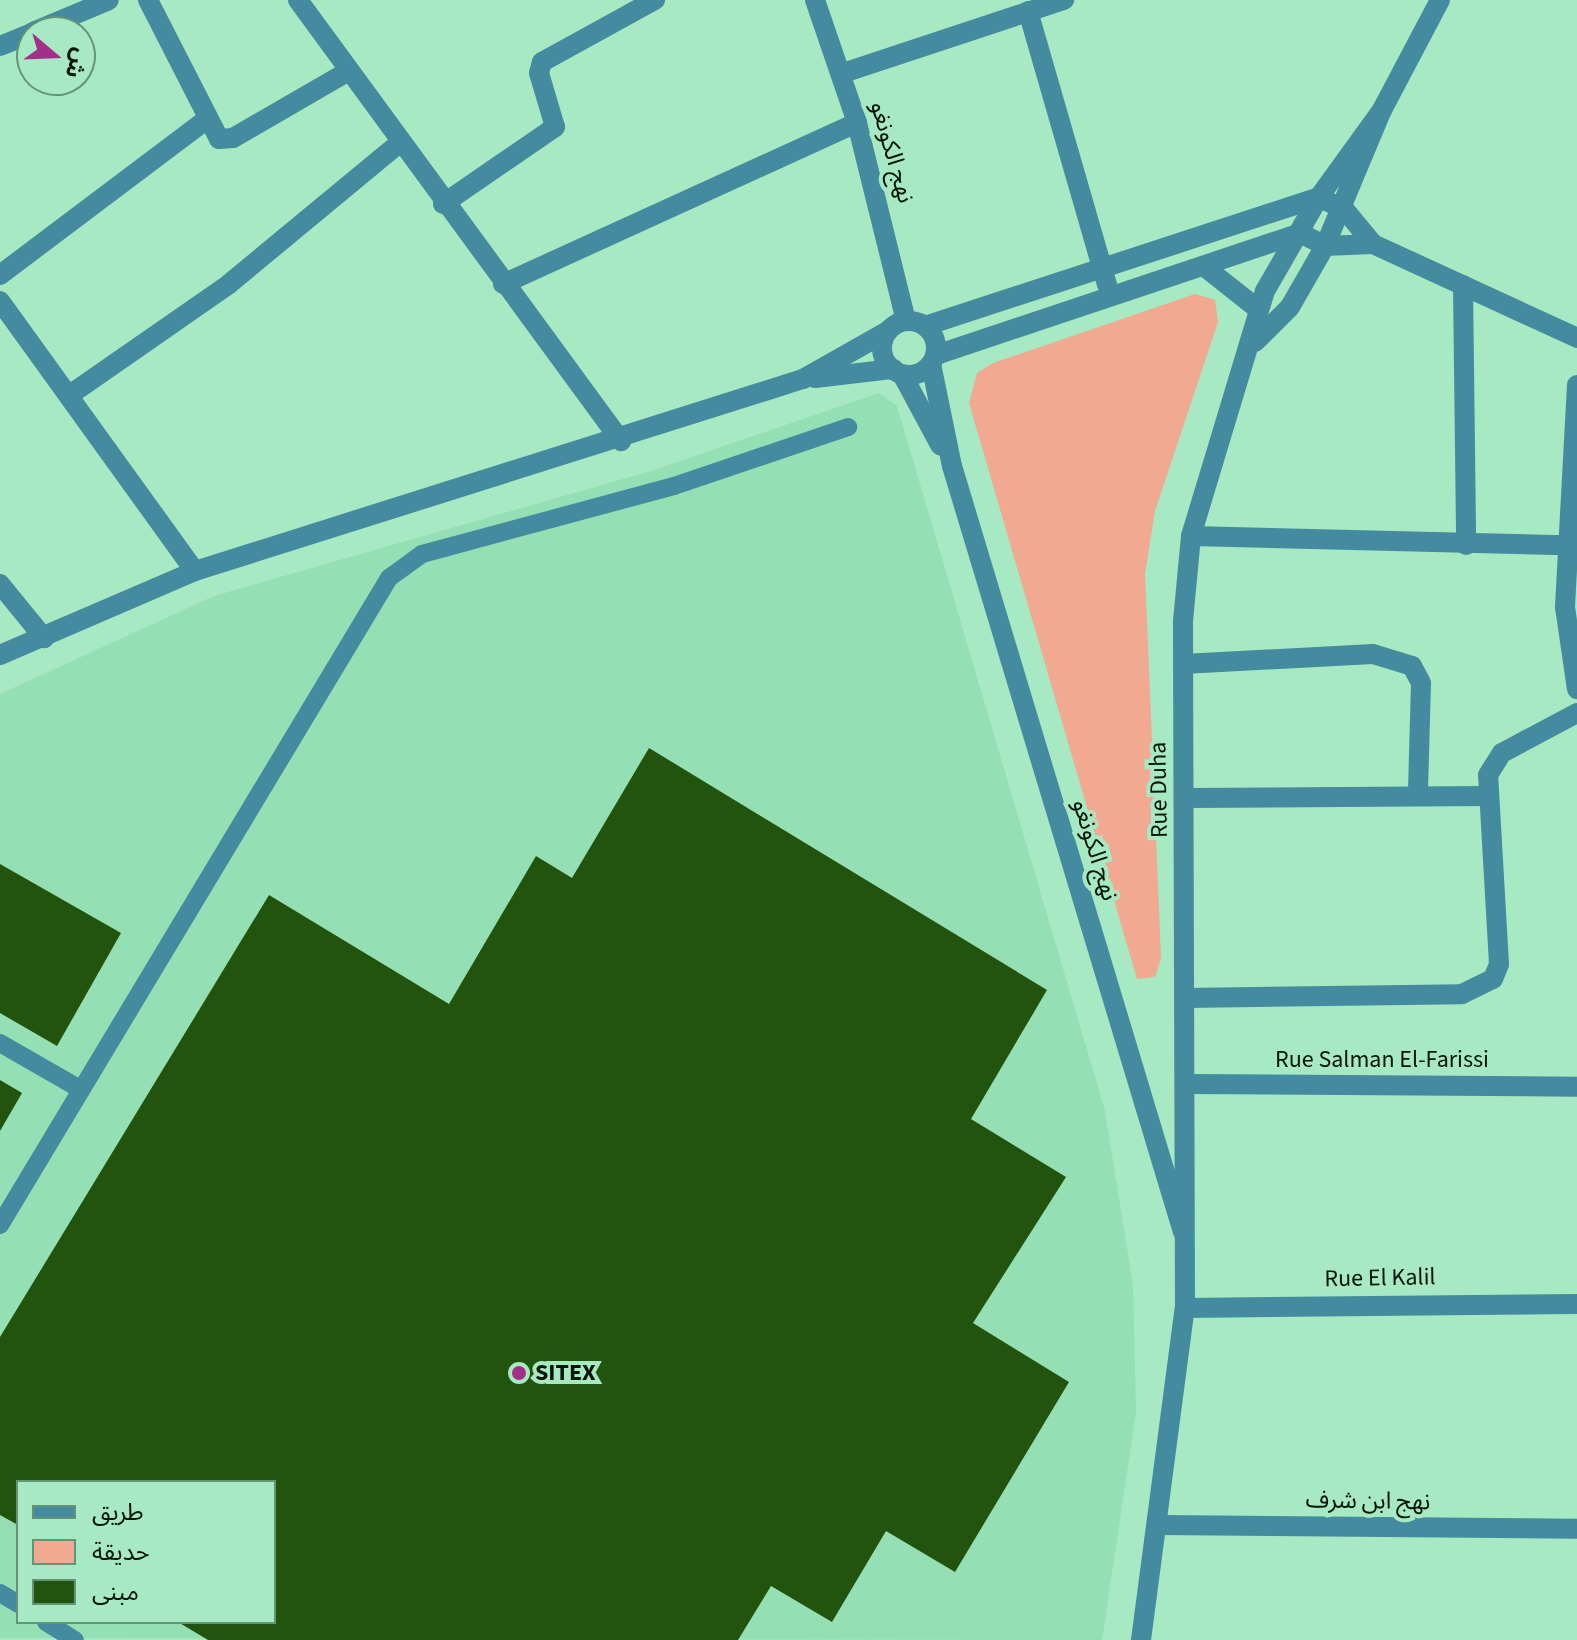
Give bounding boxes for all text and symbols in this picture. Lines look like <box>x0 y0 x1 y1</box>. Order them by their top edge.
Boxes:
north arrow <box>16 16 96 96</box>
text: ش <box>57 44 97 83</box>
street label: نهج الكونغو <box>864 98 920 206</box>
street label: Rue Duha <box>1144 742 1174 838</box>
street label: نهج الكونغو <box>1066 796 1124 904</box>
street label: Rue Salman El-Farissi <box>1275 1046 1489 1074</box>
street label: Rue El Kalil <box>1324 1263 1436 1293</box>
place label: SITEX <box>535 1359 596 1387</box>
marker: SITEX <box>510 1364 528 1382</box>
legend <box>16 1480 276 1624</box>
street label: نهج ابن شرف <box>1305 1486 1431 1516</box>
text: طريق <box>92 1495 144 1530</box>
text: حديقة <box>92 1535 150 1570</box>
text: مبنى <box>92 1575 139 1610</box>

